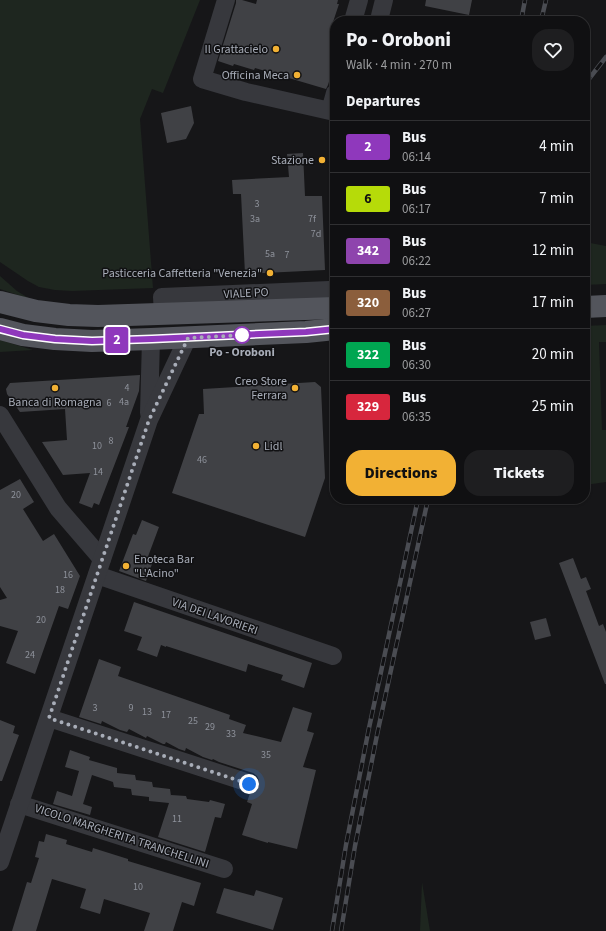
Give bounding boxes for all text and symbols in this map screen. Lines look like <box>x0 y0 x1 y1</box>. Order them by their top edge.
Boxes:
text: Po - Oroboni <box>346 27 451 54</box>
button: heart <box>532 29 574 71</box>
place label: Il Grattacielo <box>205 41 268 58</box>
marker: Il Grattacielo <box>271 44 281 54</box>
text: Walk · 4 min · 270 m <box>346 56 452 74</box>
place label: Officina Meca <box>222 67 289 84</box>
marker: Officina Meca <box>292 70 302 80</box>
text: Departures <box>346 91 420 112</box>
text: Bus <box>402 127 426 148</box>
text: 4 min <box>539 136 574 157</box>
text: 2 <box>364 137 372 157</box>
text: 06:14 <box>402 148 431 166</box>
place label: Stazione <box>271 152 314 169</box>
marker: Stazione <box>317 155 327 165</box>
text: Bus <box>402 179 426 200</box>
text: 7 min <box>539 188 574 209</box>
text: 6 <box>364 189 372 209</box>
house number: 3 <box>255 197 260 211</box>
text: 06:17 <box>402 200 431 218</box>
house number: 3a <box>250 212 260 226</box>
house number: 7f <box>308 212 317 226</box>
house number: 7d <box>311 227 321 241</box>
text: Bus <box>402 231 426 252</box>
text: 12 min <box>532 240 574 261</box>
text: 342 <box>357 241 379 261</box>
house number: 5a <box>265 247 275 261</box>
house number: 7 <box>285 248 290 262</box>
text: 06:22 <box>402 252 431 270</box>
place label: Pasticceria Caffetteria "Venezia" <box>102 265 262 282</box>
marker: Pasticceria Caffetteria "Venezia" <box>265 268 275 278</box>
text: Bus <box>402 283 426 304</box>
street label: VIALE PO <box>223 284 269 303</box>
text: 17 min <box>532 292 574 313</box>
text: 320 <box>357 293 379 313</box>
text: 06:27 <box>402 304 431 322</box>
marker: Po - Oroboni <box>233 326 251 344</box>
line badge: 2 <box>104 327 130 353</box>
text: 2 <box>113 330 121 350</box>
text: Bus <box>402 335 426 356</box>
place label: Po - Oroboni <box>209 344 275 361</box>
text: 20 min <box>532 344 574 365</box>
text: 322 <box>357 345 379 365</box>
text: 06:30 <box>402 356 431 374</box>
place label: Creo Store Ferrara <box>235 373 287 404</box>
house number: 4 <box>125 381 130 395</box>
marker: Banca di Romagna <box>50 383 60 393</box>
marker: Creo Store Ferrara <box>290 383 300 393</box>
text: Bus <box>402 387 426 408</box>
place label: Banca di Romagna <box>8 394 102 411</box>
house number: 4a <box>119 395 129 409</box>
house number: 6 <box>107 396 112 410</box>
text: 25 min <box>532 396 574 417</box>
text: 329 <box>357 397 379 417</box>
text: 06:35 <box>402 408 431 426</box>
house number: 8 <box>109 434 114 448</box>
place label: Lidl <box>264 438 283 455</box>
house number: 10 <box>92 439 102 453</box>
marker: Lidl <box>251 441 261 451</box>
button: Directions <box>346 450 456 496</box>
button: Tickets <box>464 450 574 496</box>
house number: 46 <box>197 453 207 467</box>
house number: 14 <box>93 465 103 479</box>
house number: 20 <box>11 488 21 502</box>
place label: Enoteca Bar "L'Acino" <box>134 551 195 582</box>
marker: Enoteca Bar "L'Acino" <box>121 561 131 571</box>
house number: 16 <box>63 568 73 582</box>
house number: 18 <box>55 583 65 597</box>
street label: VIA DEI LAVORIERI <box>169 594 260 639</box>
house number: 20 <box>36 613 46 627</box>
house number: 24 <box>25 648 35 662</box>
house number: 3 <box>93 701 98 715</box>
house number: 9 <box>129 701 134 715</box>
house number: 13 <box>142 705 152 719</box>
house number: 17 <box>161 708 171 722</box>
house number: 25 <box>188 714 198 728</box>
house number: 29 <box>205 720 215 734</box>
house number: 33 <box>226 727 236 741</box>
house number: 35 <box>261 748 271 762</box>
your location <box>239 774 259 794</box>
street label: VICOLO MARGHERITA TRANCHELLINI <box>32 800 211 873</box>
house number: 11 <box>172 812 182 826</box>
house number: 10 <box>133 880 143 894</box>

